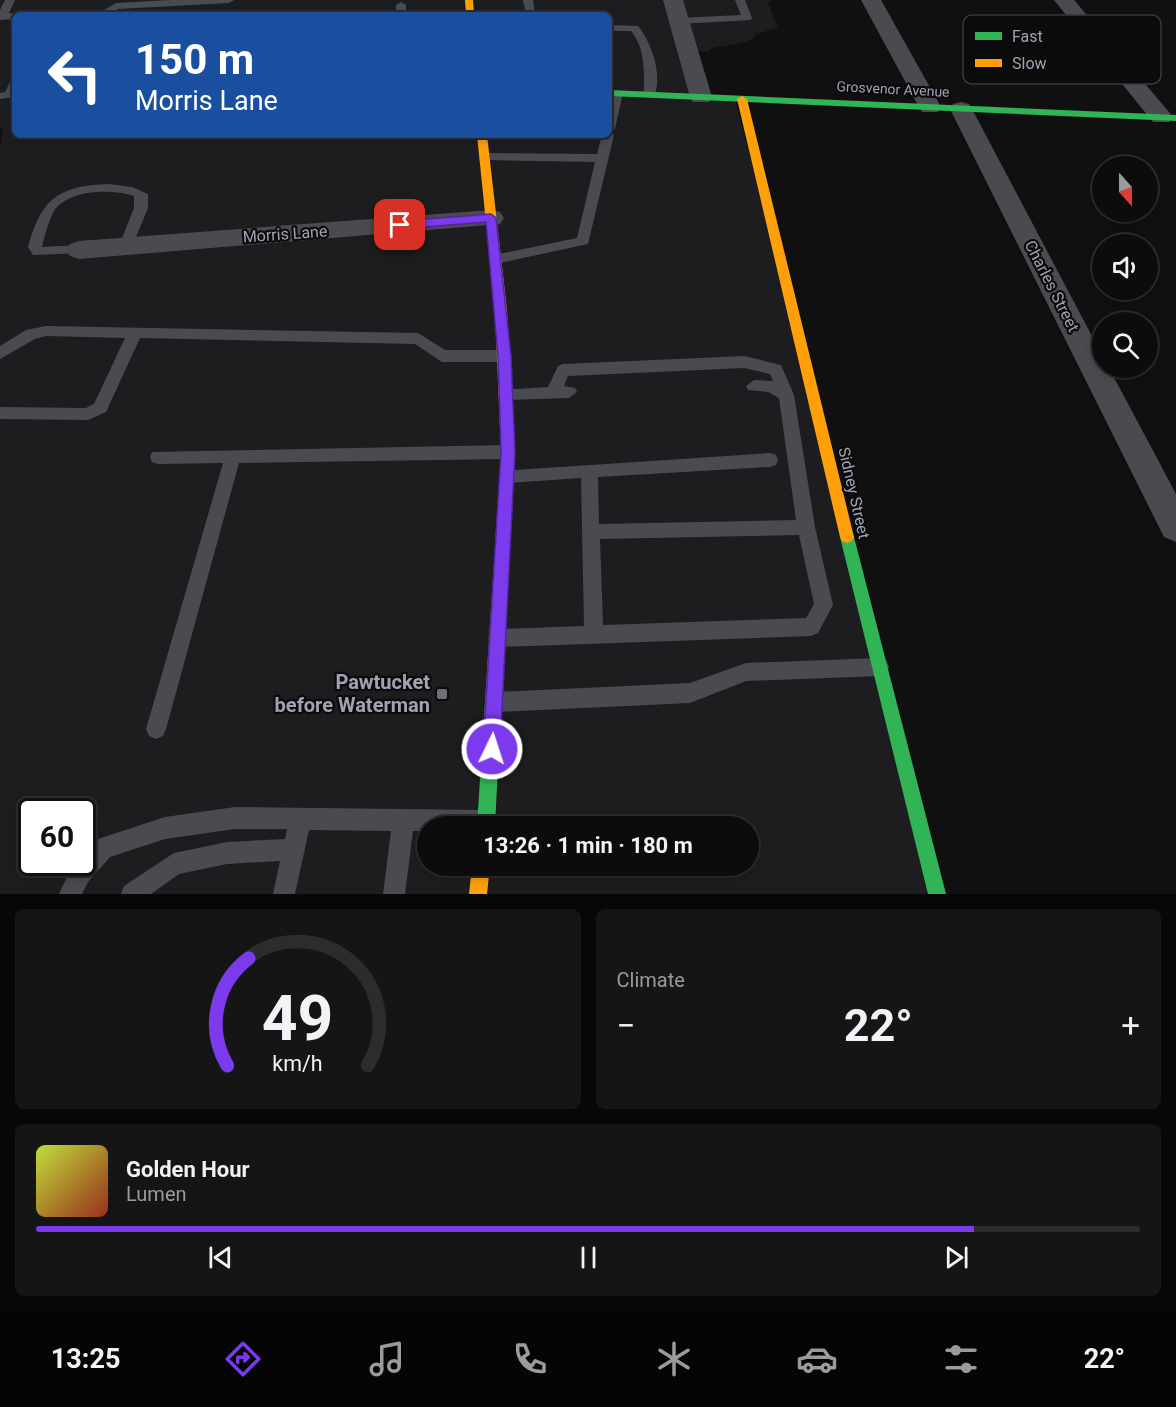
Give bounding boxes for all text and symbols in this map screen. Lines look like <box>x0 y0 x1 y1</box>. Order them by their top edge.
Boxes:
legend <box>963 15 1161 84</box>
text: Fast <box>1012 27 1043 46</box>
text: 150 m <box>135 35 254 84</box>
icon: left <box>36 36 114 114</box>
text: Slow <box>1012 54 1047 73</box>
street label: Grosvenor Avenue <box>836 78 950 100</box>
text: Morris Lane <box>135 85 278 117</box>
north arrow <box>1092 156 1158 222</box>
map controls <box>1092 156 1158 378</box>
pin <box>374 199 425 250</box>
icon: arrive <box>383 208 416 241</box>
street label: Morris Lane <box>242 222 328 246</box>
button: sound <box>1092 234 1158 300</box>
street label: Charles Street <box>1021 237 1083 335</box>
button: search <box>1092 312 1158 378</box>
street label: Sidney Street <box>834 445 874 541</box>
place label: Pawtucket before Waterman <box>275 670 430 717</box>
marker: Pawtucket before Waterman <box>435 687 449 701</box>
position arrow <box>460 717 524 781</box>
speed limit sign: 60 <box>18 798 96 876</box>
text: 13:26 · 1 min · 180 m <box>483 833 693 858</box>
text: Climate <box>617 968 685 992</box>
text: 49 <box>262 982 334 1055</box>
text: 22° <box>844 999 913 1052</box>
text: − <box>617 1006 635 1045</box>
text: + <box>1121 1006 1140 1045</box>
text: km/h <box>273 1051 323 1076</box>
text: Golden Hour <box>126 1157 250 1182</box>
text: Lumen <box>126 1182 187 1206</box>
icon: previous <box>204 1241 237 1274</box>
icon: pause <box>572 1241 605 1274</box>
icon: next <box>940 1241 973 1274</box>
icon: directions <box>222 1338 264 1380</box>
icon: music <box>366 1338 408 1380</box>
icon: phone <box>509 1338 551 1380</box>
icon: climate <box>653 1338 695 1380</box>
icon: car <box>796 1338 838 1380</box>
icon: filters <box>940 1338 982 1380</box>
text: 13:25 <box>51 1343 120 1375</box>
text: 22° <box>1084 1343 1125 1375</box>

